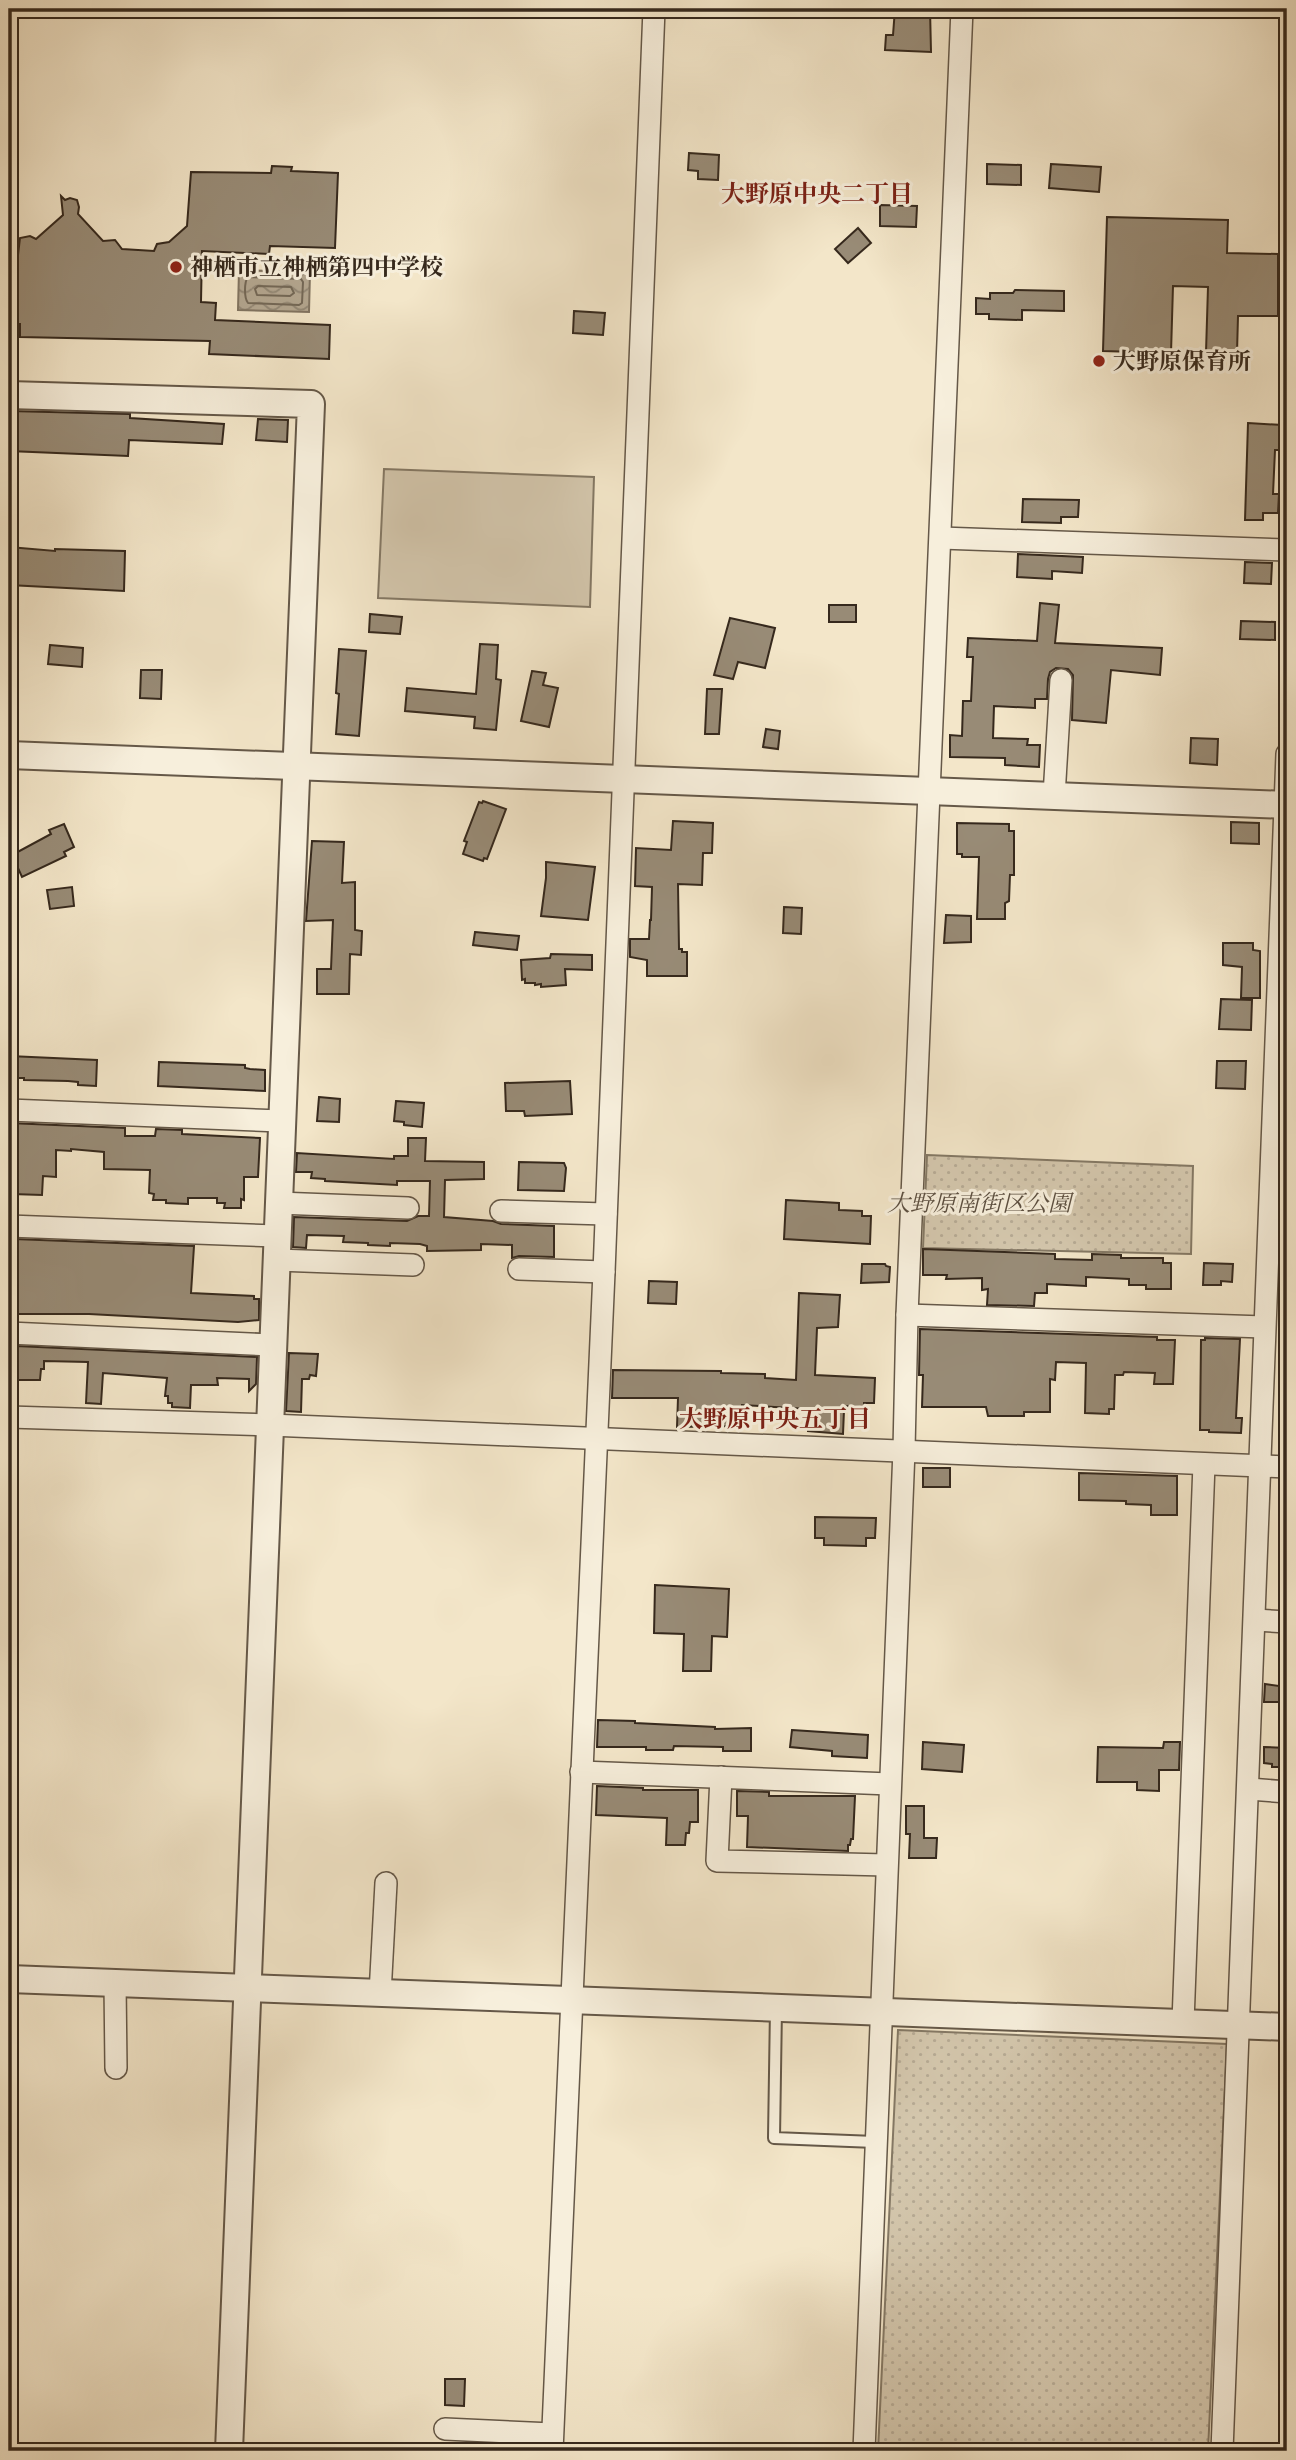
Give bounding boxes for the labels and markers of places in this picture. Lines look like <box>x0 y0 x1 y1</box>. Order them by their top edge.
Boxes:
place label: 神栖市立神栖第四中学校 <box>190 253 443 282</box>
marker: 神栖市立神栖第四中学校 <box>168 259 184 275</box>
place label: 大野原保育所 <box>1113 347 1251 376</box>
marker: 大野原保育所 <box>1091 353 1107 369</box>

